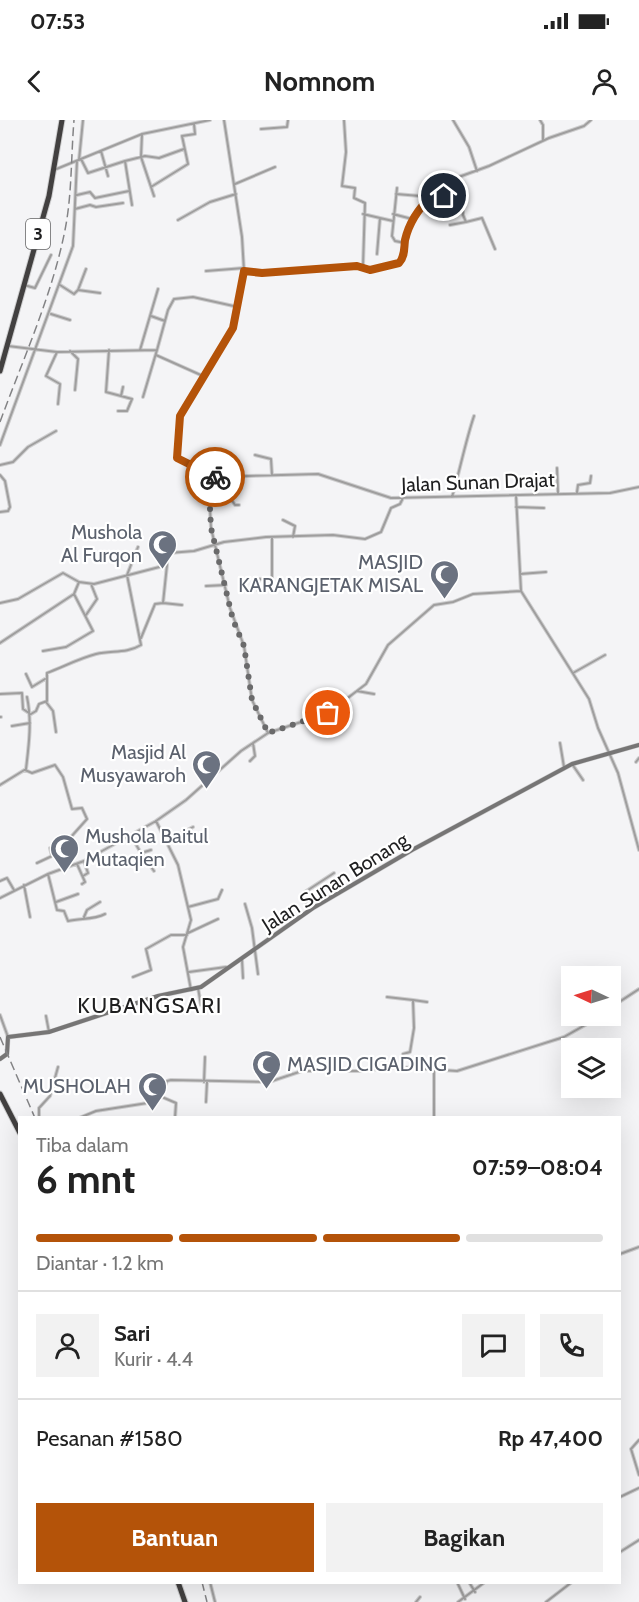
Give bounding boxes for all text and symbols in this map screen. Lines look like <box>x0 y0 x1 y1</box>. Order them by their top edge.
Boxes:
text: 07:53 <box>30 8 85 35</box>
icon: back <box>18 65 51 98</box>
text: Nomnom <box>264 65 375 98</box>
icon: person <box>588 65 621 98</box>
pin <box>418 170 469 221</box>
icon: home <box>427 179 460 212</box>
road number: 3 <box>26 219 50 249</box>
courier <box>185 447 245 507</box>
icon: bike <box>199 461 232 494</box>
street label: Jalan Sunan Drajat <box>400 467 555 497</box>
place label: Mushola Al Furqon <box>61 520 142 567</box>
mosque icon: Mushola Al Furqon <box>147 528 179 570</box>
place label: MASJID KARANGJETAK MISAL <box>238 550 423 597</box>
mosque icon: MASJID KARANGJETAK MISAL <box>428 558 460 600</box>
pin <box>302 687 353 738</box>
icon: bag <box>311 696 344 729</box>
place label: Masjid Al Musyawaroh <box>80 740 186 787</box>
mosque icon: Masjid Al Musyawaroh <box>191 748 223 790</box>
place label: Mushola Baitul Mutaqien <box>85 824 208 871</box>
street label: Jalan Sunan Bonang <box>257 827 413 937</box>
mosque icon: Mushola Baitul Mutaqien <box>48 832 80 874</box>
north arrow <box>561 966 621 1026</box>
map controls <box>561 966 621 1098</box>
district label: KUBANGSARI <box>77 992 223 1019</box>
button: layers <box>561 1038 621 1098</box>
mosque icon: MASJID CIGADING <box>250 1048 282 1090</box>
place label: MASJID CIGADING <box>287 1052 447 1076</box>
mosque icon: MUSHOLAH <box>136 1070 168 1112</box>
place label: MUSHOLAH <box>23 1074 131 1098</box>
text: Tiba dalam <box>36 1133 128 1157</box>
text: 07:59–08:04 <box>472 1154 603 1181</box>
text: 6 mnt <box>36 1155 135 1203</box>
text: Diantar · 1.2 km <box>36 1251 164 1275</box>
button: person <box>36 1314 99 1377</box>
button: chat <box>462 1314 525 1377</box>
button: phone <box>540 1314 603 1377</box>
text: Sari <box>114 1320 150 1347</box>
text: Kurir · 4.4 <box>114 1347 193 1371</box>
text: Pesanan #1580 <box>36 1425 183 1452</box>
text: Rp 47,400 <box>498 1425 603 1452</box>
button: Bantuan <box>36 1503 314 1572</box>
button: Bagikan <box>326 1503 603 1572</box>

